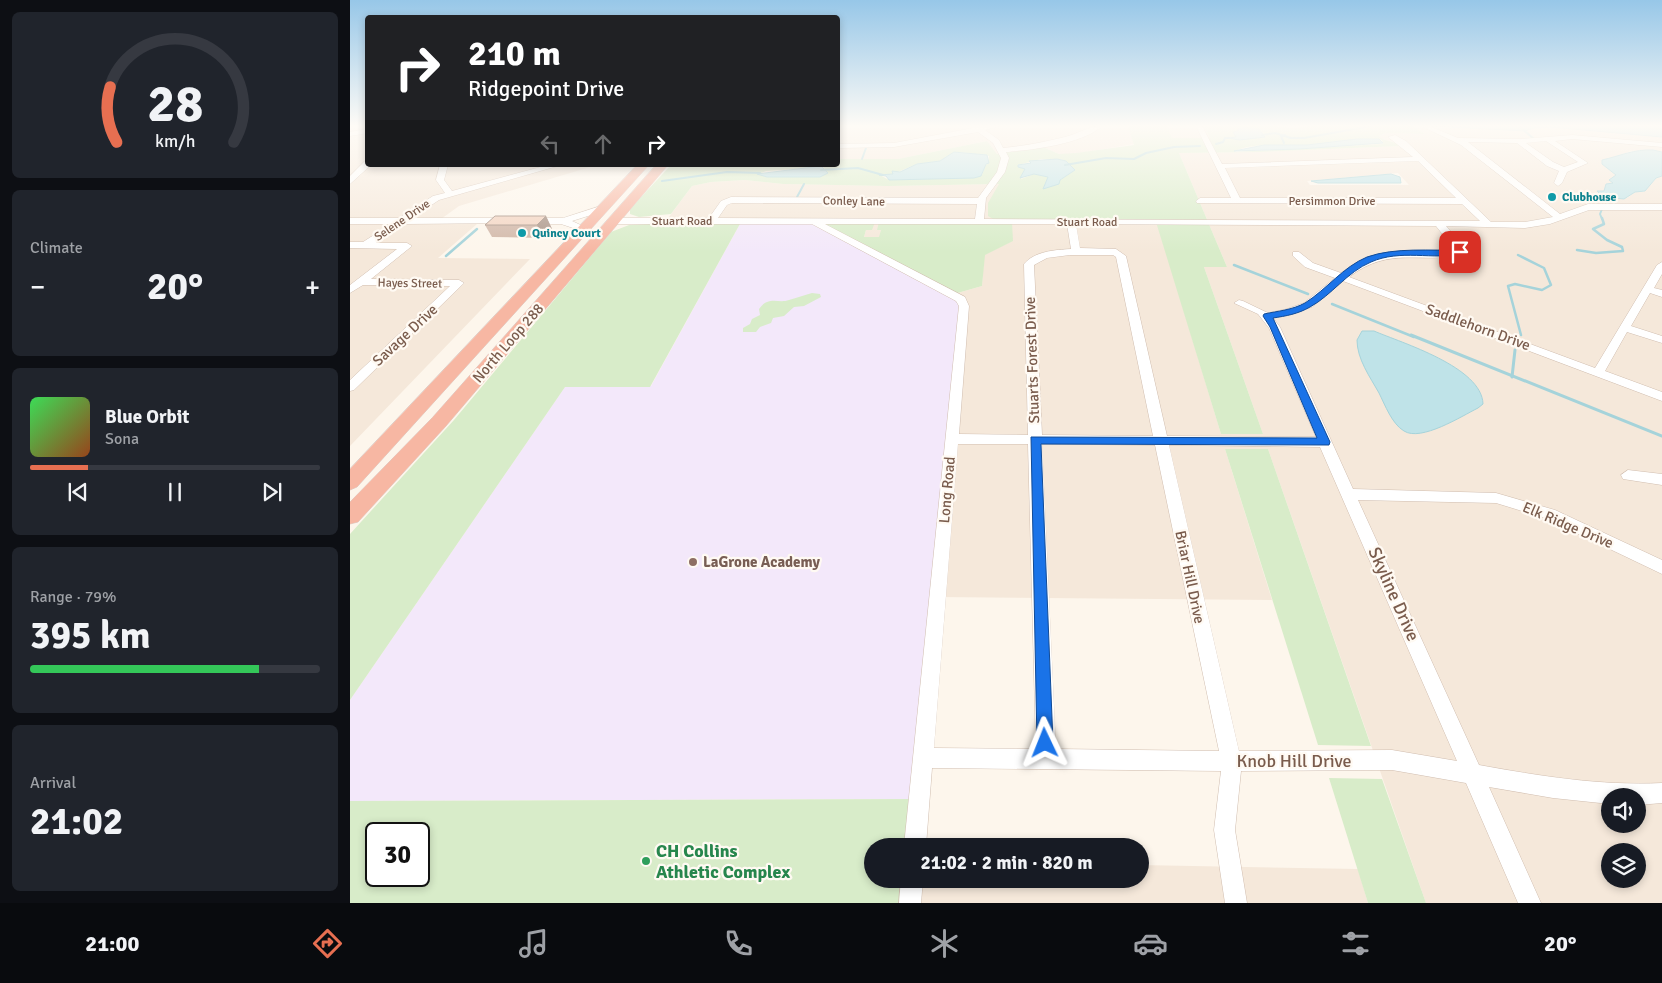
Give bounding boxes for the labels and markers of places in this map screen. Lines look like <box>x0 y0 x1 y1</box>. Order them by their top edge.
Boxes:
place label: Clubhouse <box>1562 190 1617 205</box>
marker: Clubhouse <box>1546 191 1558 203</box>
place label: Quincy Court <box>532 226 601 241</box>
marker: Quincy Court <box>516 227 528 239</box>
pin <box>1439 231 1481 273</box>
place label: LaGrone Academy <box>703 553 821 571</box>
marker: LaGrone Academy <box>687 556 699 568</box>
place label: CH Collins Athletic Complex <box>656 840 791 883</box>
marker: CH Collins Athletic Complex <box>640 855 652 867</box>

